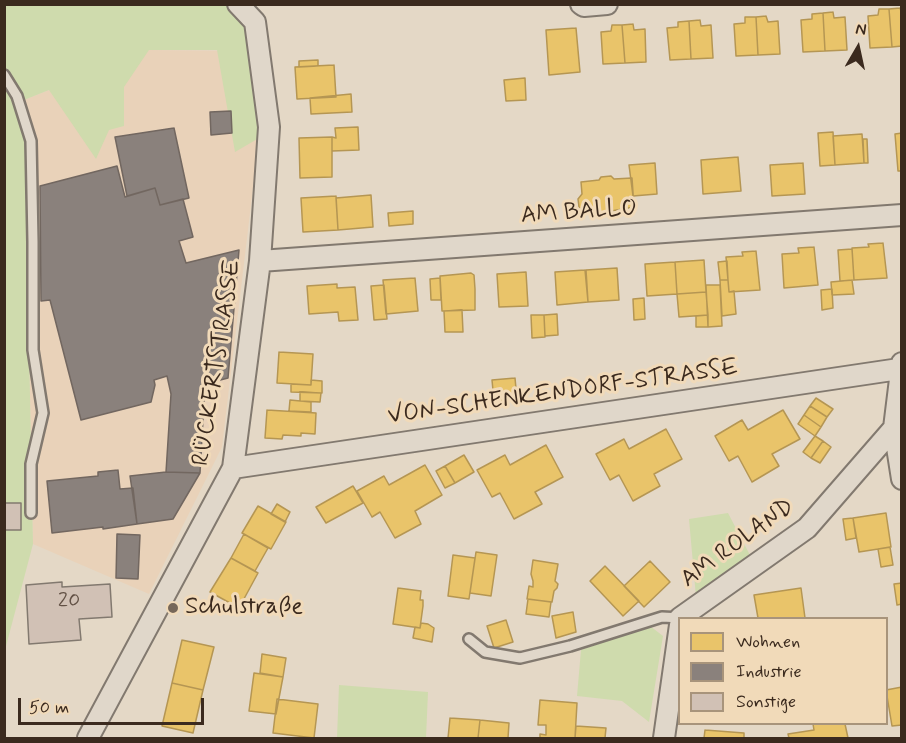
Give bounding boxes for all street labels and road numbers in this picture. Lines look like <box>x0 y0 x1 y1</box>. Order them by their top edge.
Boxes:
street label: AM BALLO <box>520 195 638 231</box>
street label: RÜCKERTSTRASSE <box>187 258 249 468</box>
street label: VON-SCHENKENDORF-STRASSE <box>386 354 740 432</box>
street label: AM ROLAND <box>676 493 800 595</box>

